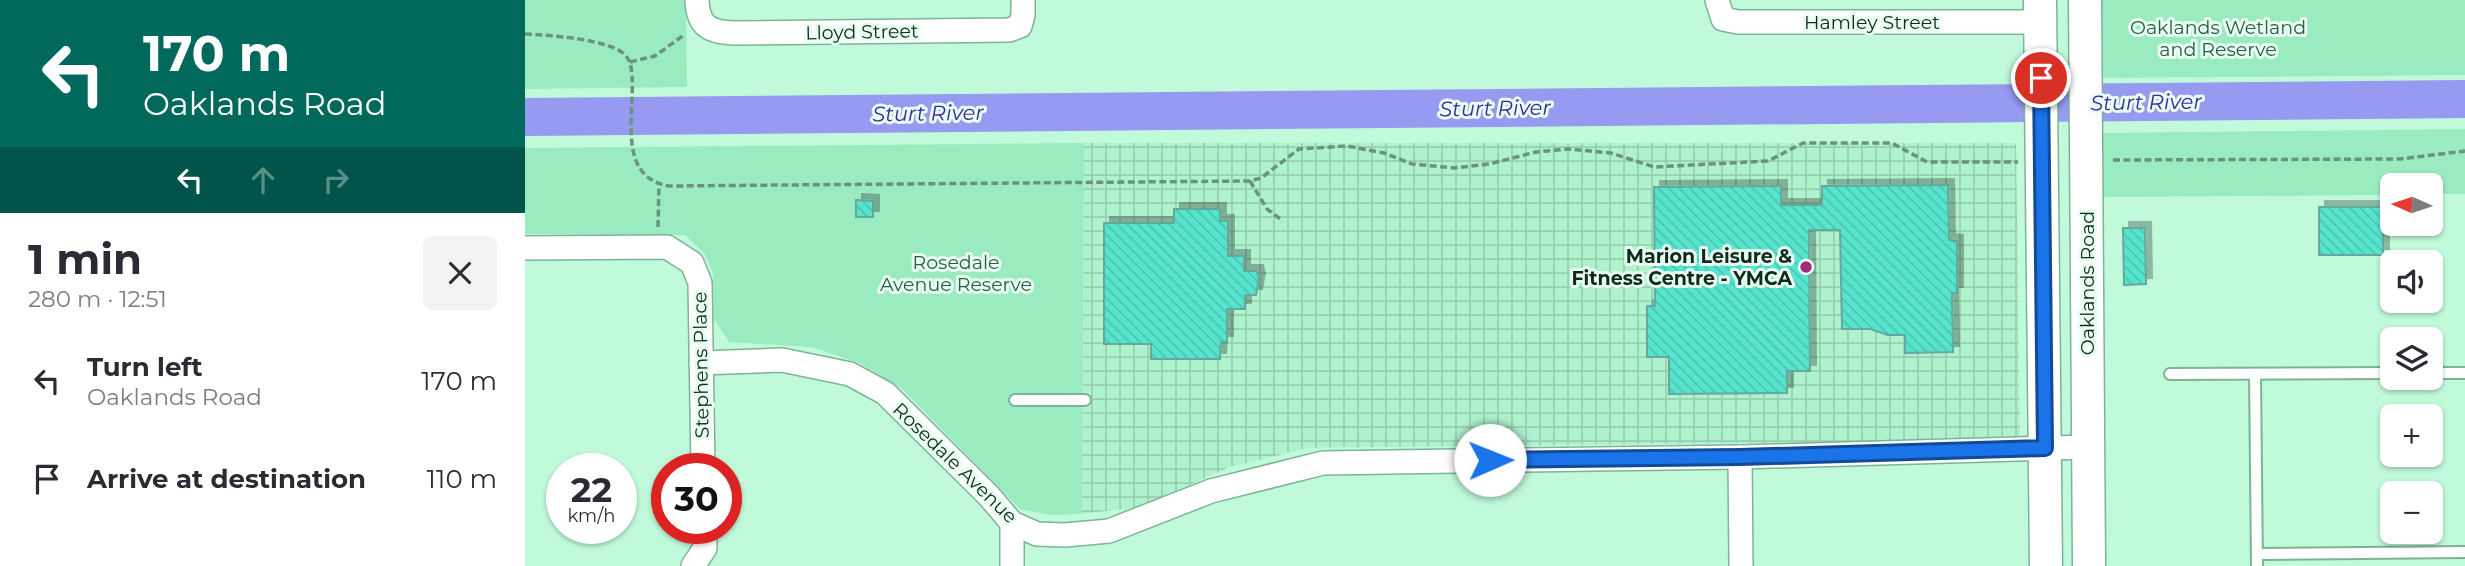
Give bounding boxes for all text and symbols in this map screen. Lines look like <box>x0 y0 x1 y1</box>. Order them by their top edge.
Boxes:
street label: Hamley Street <box>1804 11 1940 34</box>
park label: Oaklands Wetland and Reserve <box>2130 16 2306 61</box>
street label: Lloyd Street <box>805 20 919 44</box>
text: 170 m <box>143 24 290 83</box>
icon: left <box>28 28 119 119</box>
pin <box>2011 48 2071 108</box>
icon: arrive <box>2022 59 2060 97</box>
text: Oaklands Road <box>143 84 386 123</box>
water label: Sturt River <box>2090 89 2202 115</box>
water label: Sturt River <box>1439 95 1551 121</box>
water label: Sturt River <box>872 100 984 126</box>
icon: left <box>171 161 209 199</box>
icon: ahead <box>244 161 282 199</box>
icon: right <box>317 161 355 199</box>
north arrow <box>2380 173 2443 236</box>
map controls <box>2380 173 2443 544</box>
street label: Oaklands Road <box>2076 211 2099 355</box>
text: 1 min <box>28 233 142 285</box>
button: close <box>423 236 497 310</box>
place label: Marion Leisure & Fitness Centre - YMCA <box>1571 245 1792 290</box>
button: sound <box>2380 250 2443 313</box>
park label: Rosedale Avenue Reserve <box>880 251 1032 296</box>
marker: Marion Leisure & Fitness Centre - YMCA <box>1798 259 1814 275</box>
text: 280 m · 12:51 <box>28 285 167 313</box>
street label: Stephens Place <box>688 291 714 439</box>
button: layers <box>2380 327 2443 390</box>
text: Turn left <box>87 351 203 383</box>
icon: left <box>28 362 66 400</box>
text: 170 m <box>421 365 497 397</box>
text: Oaklands Road <box>87 383 262 411</box>
street label: Rosedale Avenue <box>888 398 1022 528</box>
button: + <box>2380 404 2443 467</box>
position arrow <box>1453 423 1527 497</box>
speed limit sign: 30 <box>651 453 742 544</box>
icon: arrive <box>28 460 66 498</box>
text: Arrive at destination <box>87 463 366 495</box>
text: 110 m <box>427 463 497 495</box>
text: 22 <box>571 468 612 511</box>
button: − <box>2380 481 2443 544</box>
text: km/h <box>567 505 616 527</box>

